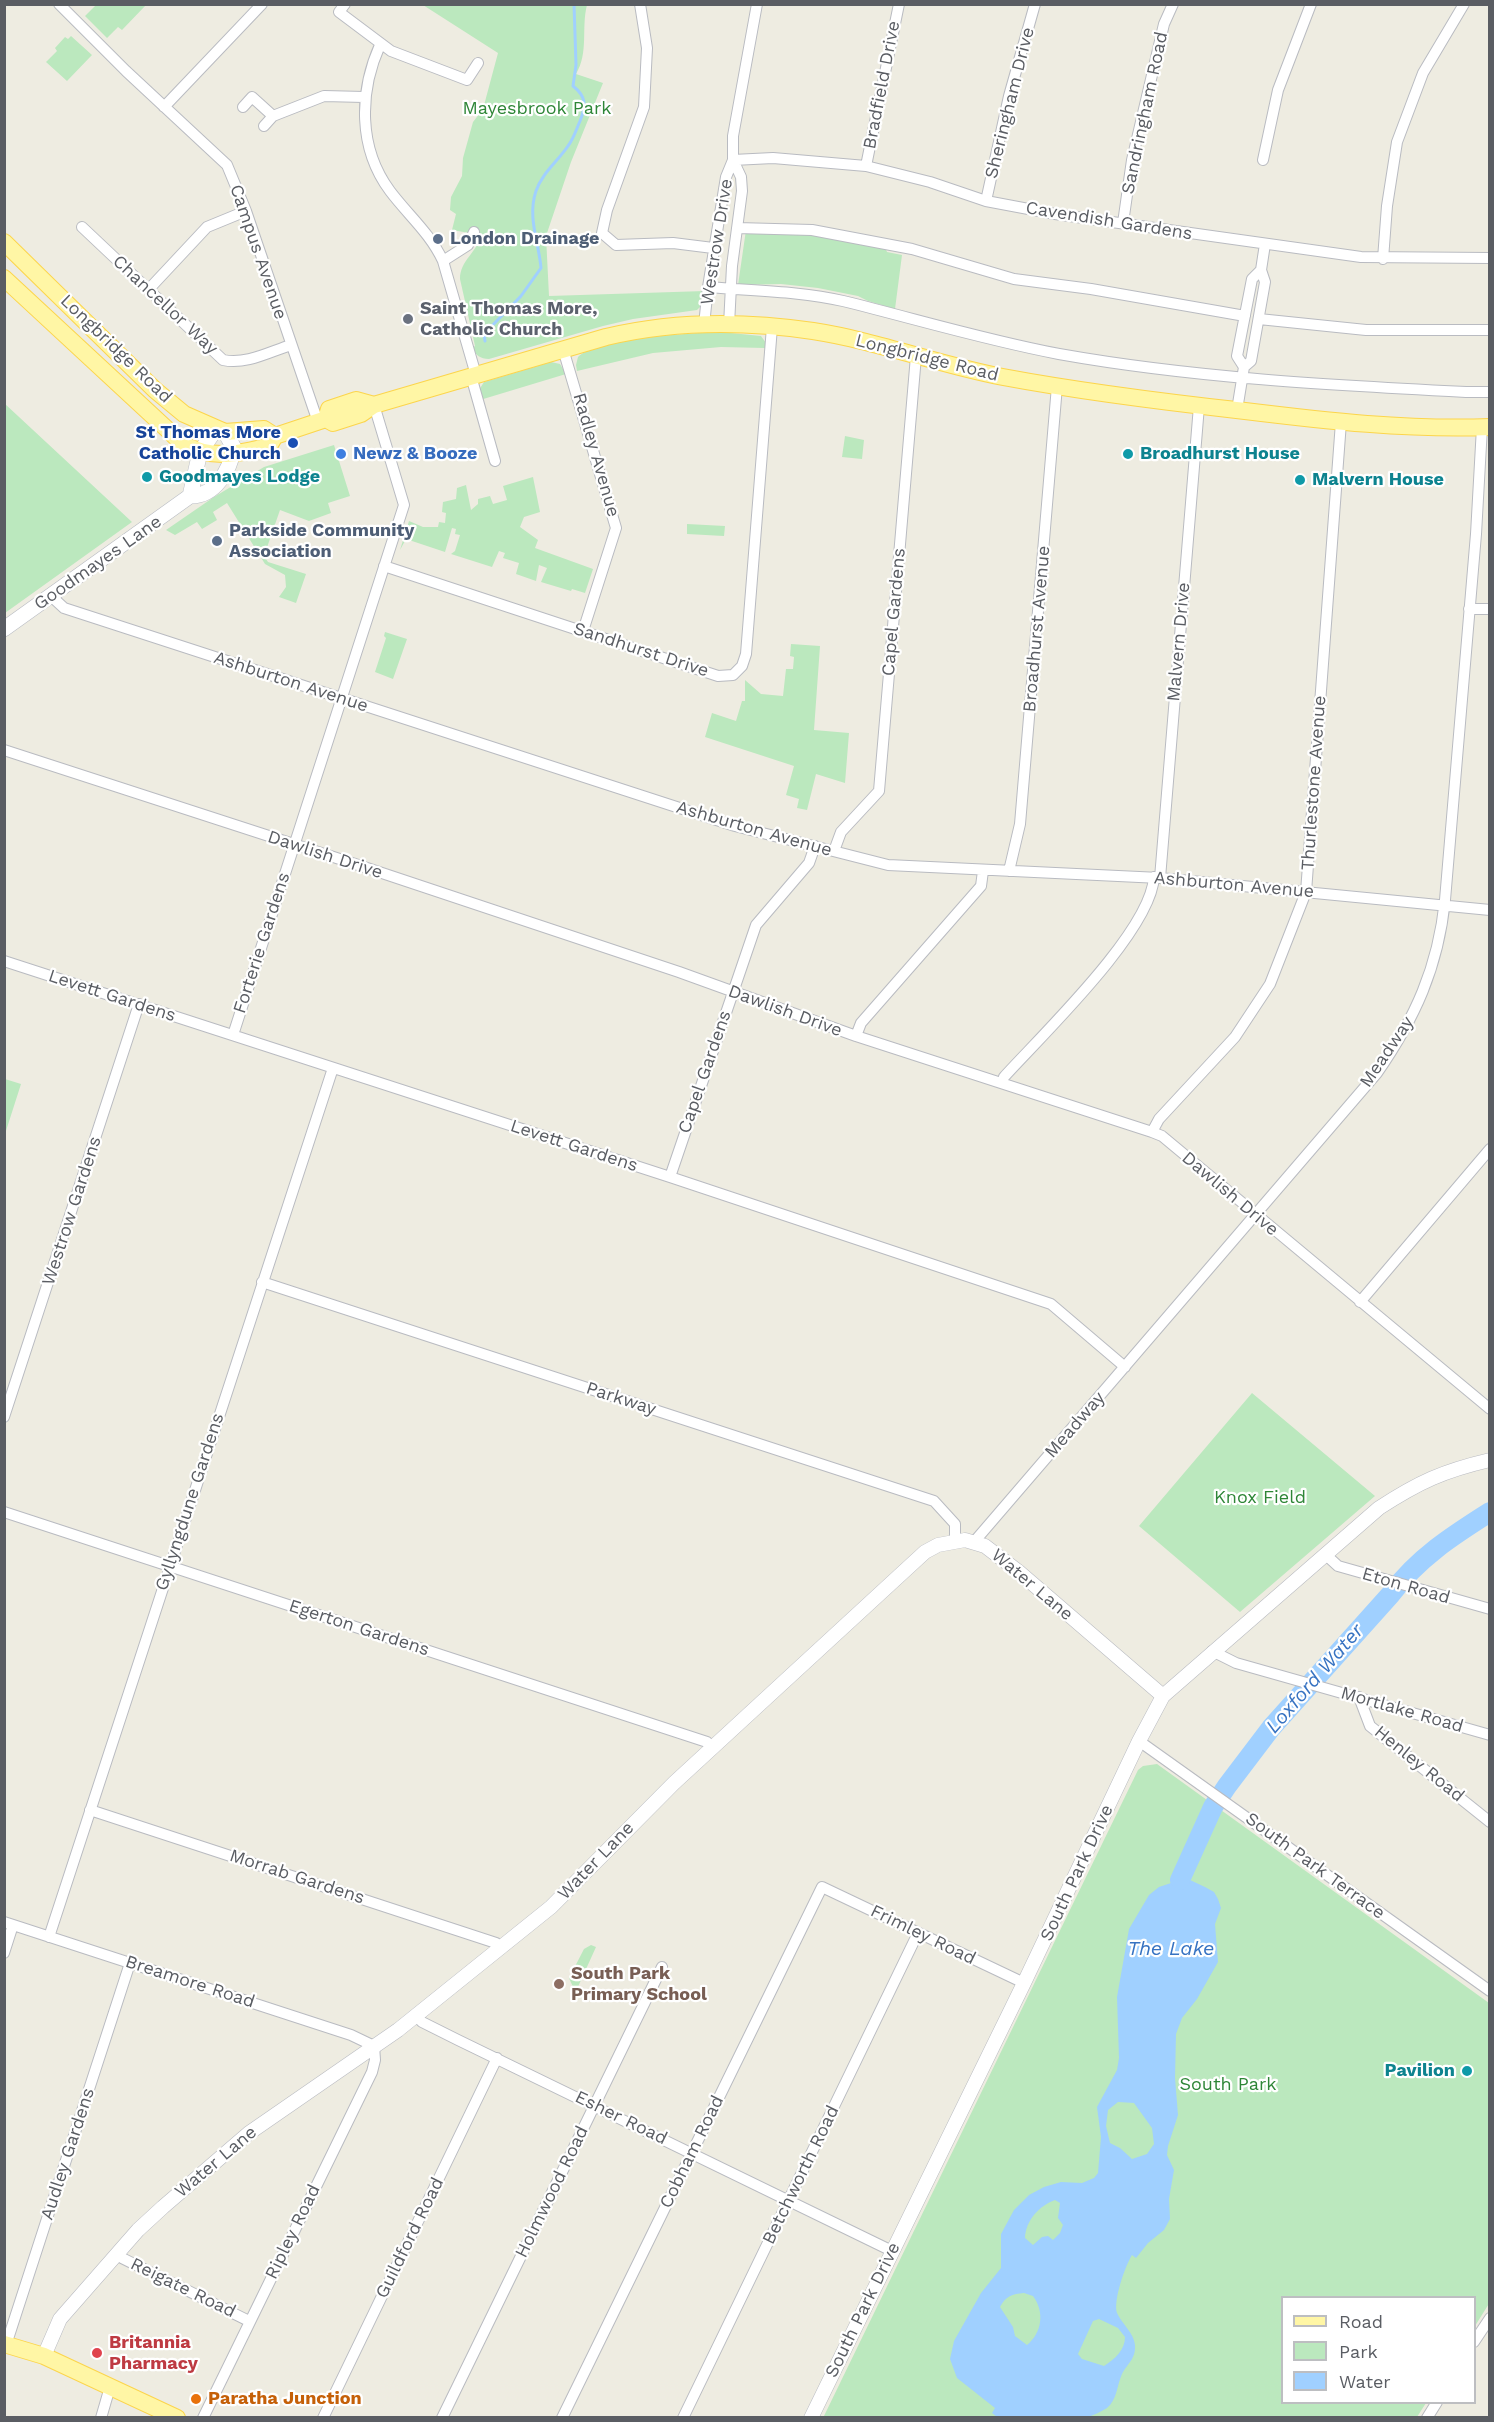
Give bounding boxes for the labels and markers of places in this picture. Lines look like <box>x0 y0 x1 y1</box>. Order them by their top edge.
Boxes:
place label: London Drainage <box>450 228 599 250</box>
marker: London Drainage <box>431 232 445 246</box>
place label: Saint Thomas More, Catholic Church <box>420 298 597 340</box>
marker: Saint Thomas More, Catholic Church <box>401 312 415 326</box>
place label: St Thomas More Catholic Church <box>136 422 281 464</box>
marker: St Thomas More Catholic Church <box>286 436 300 450</box>
place label: Newz & Booze <box>353 443 477 465</box>
place label: Broadhurst House <box>1140 443 1300 465</box>
marker: Newz & Booze <box>334 447 348 461</box>
marker: Broadhurst House <box>1121 447 1135 461</box>
place label: Goodmayes Lodge <box>159 466 320 488</box>
place label: Malvern House <box>1312 469 1444 491</box>
marker: Goodmayes Lodge <box>140 470 154 484</box>
marker: Malvern House <box>1293 473 1307 487</box>
place label: Parkside Community Association <box>229 520 414 562</box>
marker: Parkside Community Association <box>210 534 224 548</box>
place label: South Park Primary School <box>571 1963 707 2006</box>
marker: South Park Primary School <box>552 1977 566 1991</box>
place label: Pavilion <box>1385 2060 1455 2082</box>
marker: Pavilion <box>1460 2064 1474 2078</box>
place label: Britannia Pharmacy <box>109 2332 198 2374</box>
marker: Britannia Pharmacy <box>90 2346 104 2360</box>
place label: Paratha Junction <box>208 2388 362 2410</box>
marker: Paratha Junction <box>189 2392 203 2406</box>

